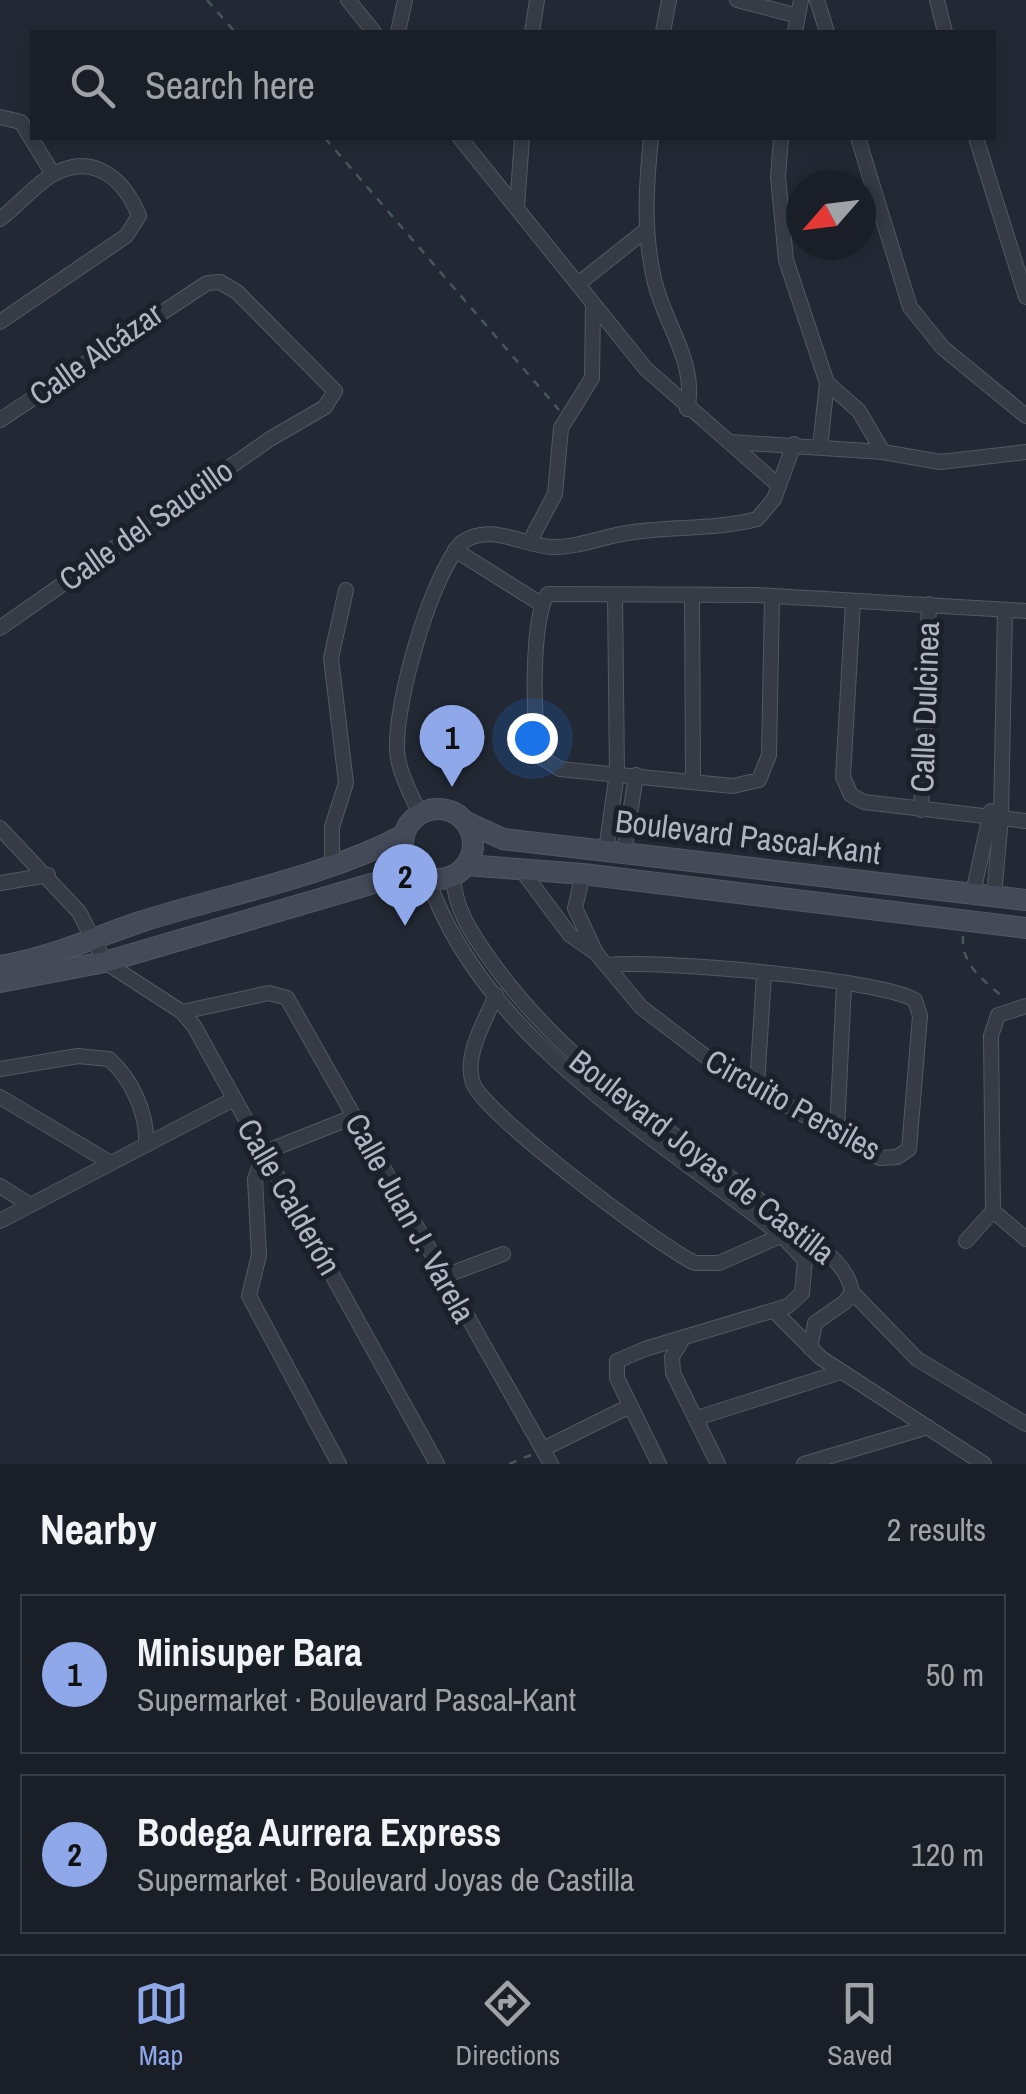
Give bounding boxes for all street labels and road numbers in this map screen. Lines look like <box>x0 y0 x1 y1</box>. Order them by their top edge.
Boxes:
street label: Calle Alcázar <box>21 292 171 415</box>
street label: Calle del Saucillo <box>50 449 241 600</box>
street label: Calle Dulcinea <box>900 621 949 793</box>
street label: Boulevard Pascal-Kant <box>613 799 883 874</box>
street label: Circuito Persiles <box>698 1039 888 1170</box>
street label: Boulevard Joyas de Castilla <box>561 1040 844 1274</box>
street label: Calle Juan J. Varela <box>335 1105 486 1330</box>
street label: Calle Calderón <box>227 1111 351 1283</box>

